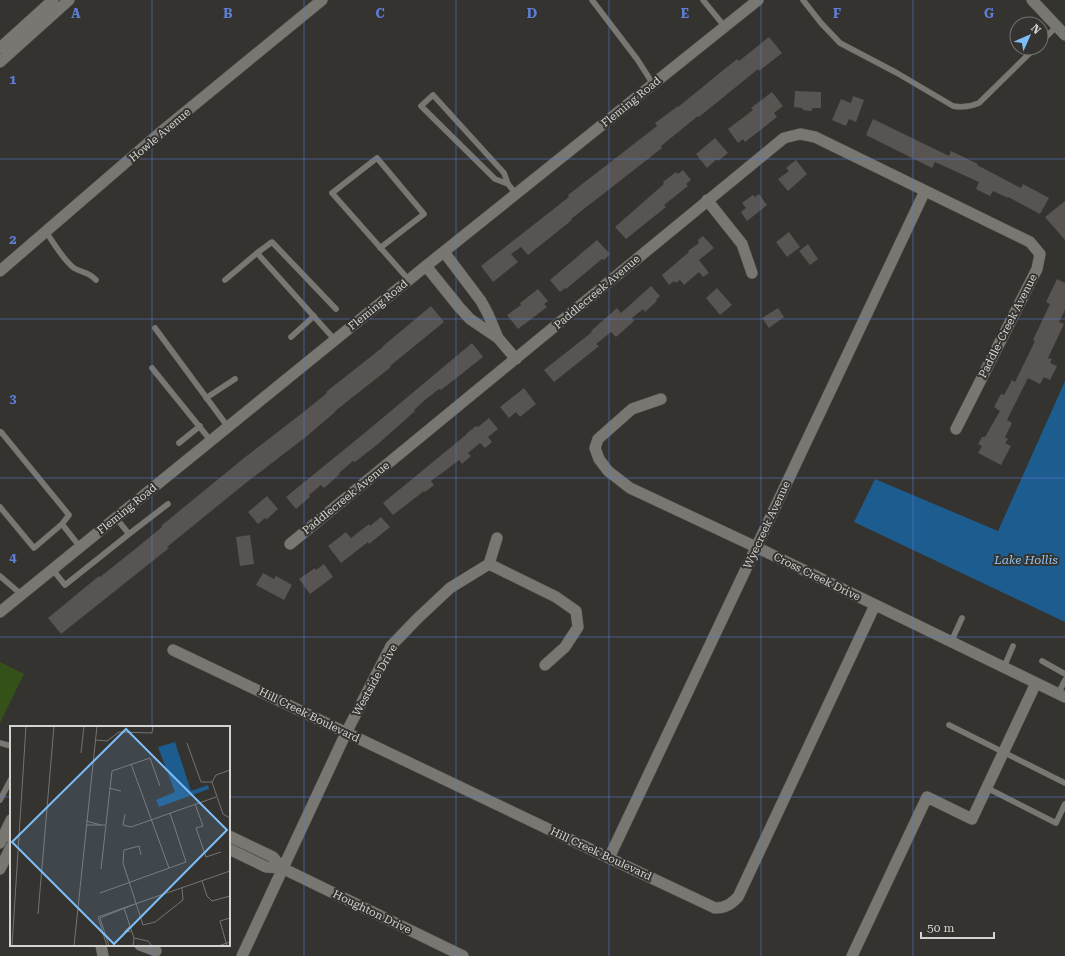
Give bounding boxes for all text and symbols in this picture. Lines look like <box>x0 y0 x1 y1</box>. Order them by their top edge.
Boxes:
text: A <box>71 6 81 21</box>
text: B <box>223 6 233 21</box>
text: C <box>375 6 385 21</box>
text: D <box>527 6 537 21</box>
text: E <box>681 6 689 21</box>
text: F <box>833 6 841 21</box>
text: G <box>984 6 994 21</box>
north arrow <box>1009 16 1049 56</box>
text: N <box>1028 22 1044 37</box>
text: 1 <box>9 72 17 87</box>
street label: Fleming Road <box>599 74 663 130</box>
street label: Howle Avenue <box>127 105 193 165</box>
text: 2 <box>9 232 17 247</box>
street label: Paddlecreek Avenue <box>551 252 643 332</box>
street label: Paddle-Creek Avenue <box>976 272 1040 380</box>
street label: Fleming Road <box>346 277 410 333</box>
text: 3 <box>9 391 17 406</box>
street label: Paddlecreek Avenue <box>300 459 392 537</box>
street label: Wyecreek Avenue <box>741 479 793 571</box>
street label: Fleming Road <box>95 481 159 537</box>
text: 4 <box>9 550 17 565</box>
street label: Cross Creek Drive <box>771 550 863 604</box>
water label: Lake Hollis <box>993 553 1058 567</box>
street label: Westside Drive <box>350 642 400 718</box>
street label: Hill Creek Boulevard <box>257 685 361 745</box>
inset map <box>10 726 230 946</box>
street label: Hill Creek Boulevard <box>548 825 654 883</box>
street label: Houghton Drive <box>331 887 413 937</box>
scale bar <box>921 914 994 940</box>
text: 50 m <box>927 921 954 935</box>

